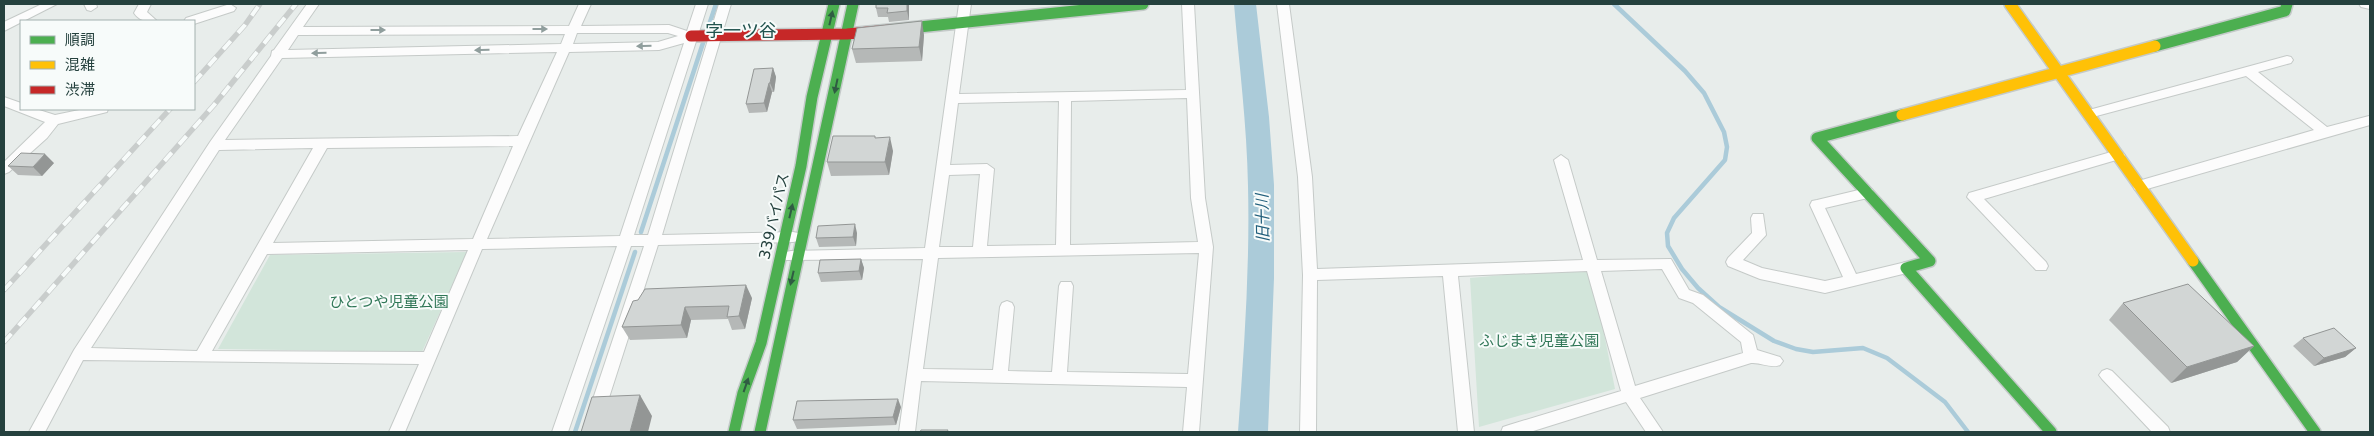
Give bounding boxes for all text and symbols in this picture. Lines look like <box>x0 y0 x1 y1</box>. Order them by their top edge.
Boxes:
one-way arrow <box>827 10 835 25</box>
legend <box>20 20 195 110</box>
district label: 字一ツ谷 <box>705 20 777 41</box>
one-way arrow <box>533 25 549 33</box>
one-way arrow <box>370 26 386 34</box>
text: 順調 <box>65 31 95 49</box>
one-way arrow <box>636 42 652 50</box>
one-way arrow <box>473 46 489 54</box>
one-way arrow <box>311 49 327 57</box>
text: 混雑 <box>65 56 95 74</box>
one-way arrow <box>831 78 839 94</box>
text: 渋滞 <box>65 81 95 99</box>
street label: 339バイパス <box>755 171 793 261</box>
water label: 旧十川 <box>1253 192 1272 242</box>
one-way arrow <box>787 202 795 218</box>
one-way arrow <box>788 271 796 286</box>
park label: ひとつや児童公園 <box>330 293 448 311</box>
park label: ふじまき児童公園 <box>1479 332 1599 350</box>
one-way arrow <box>742 377 750 392</box>

